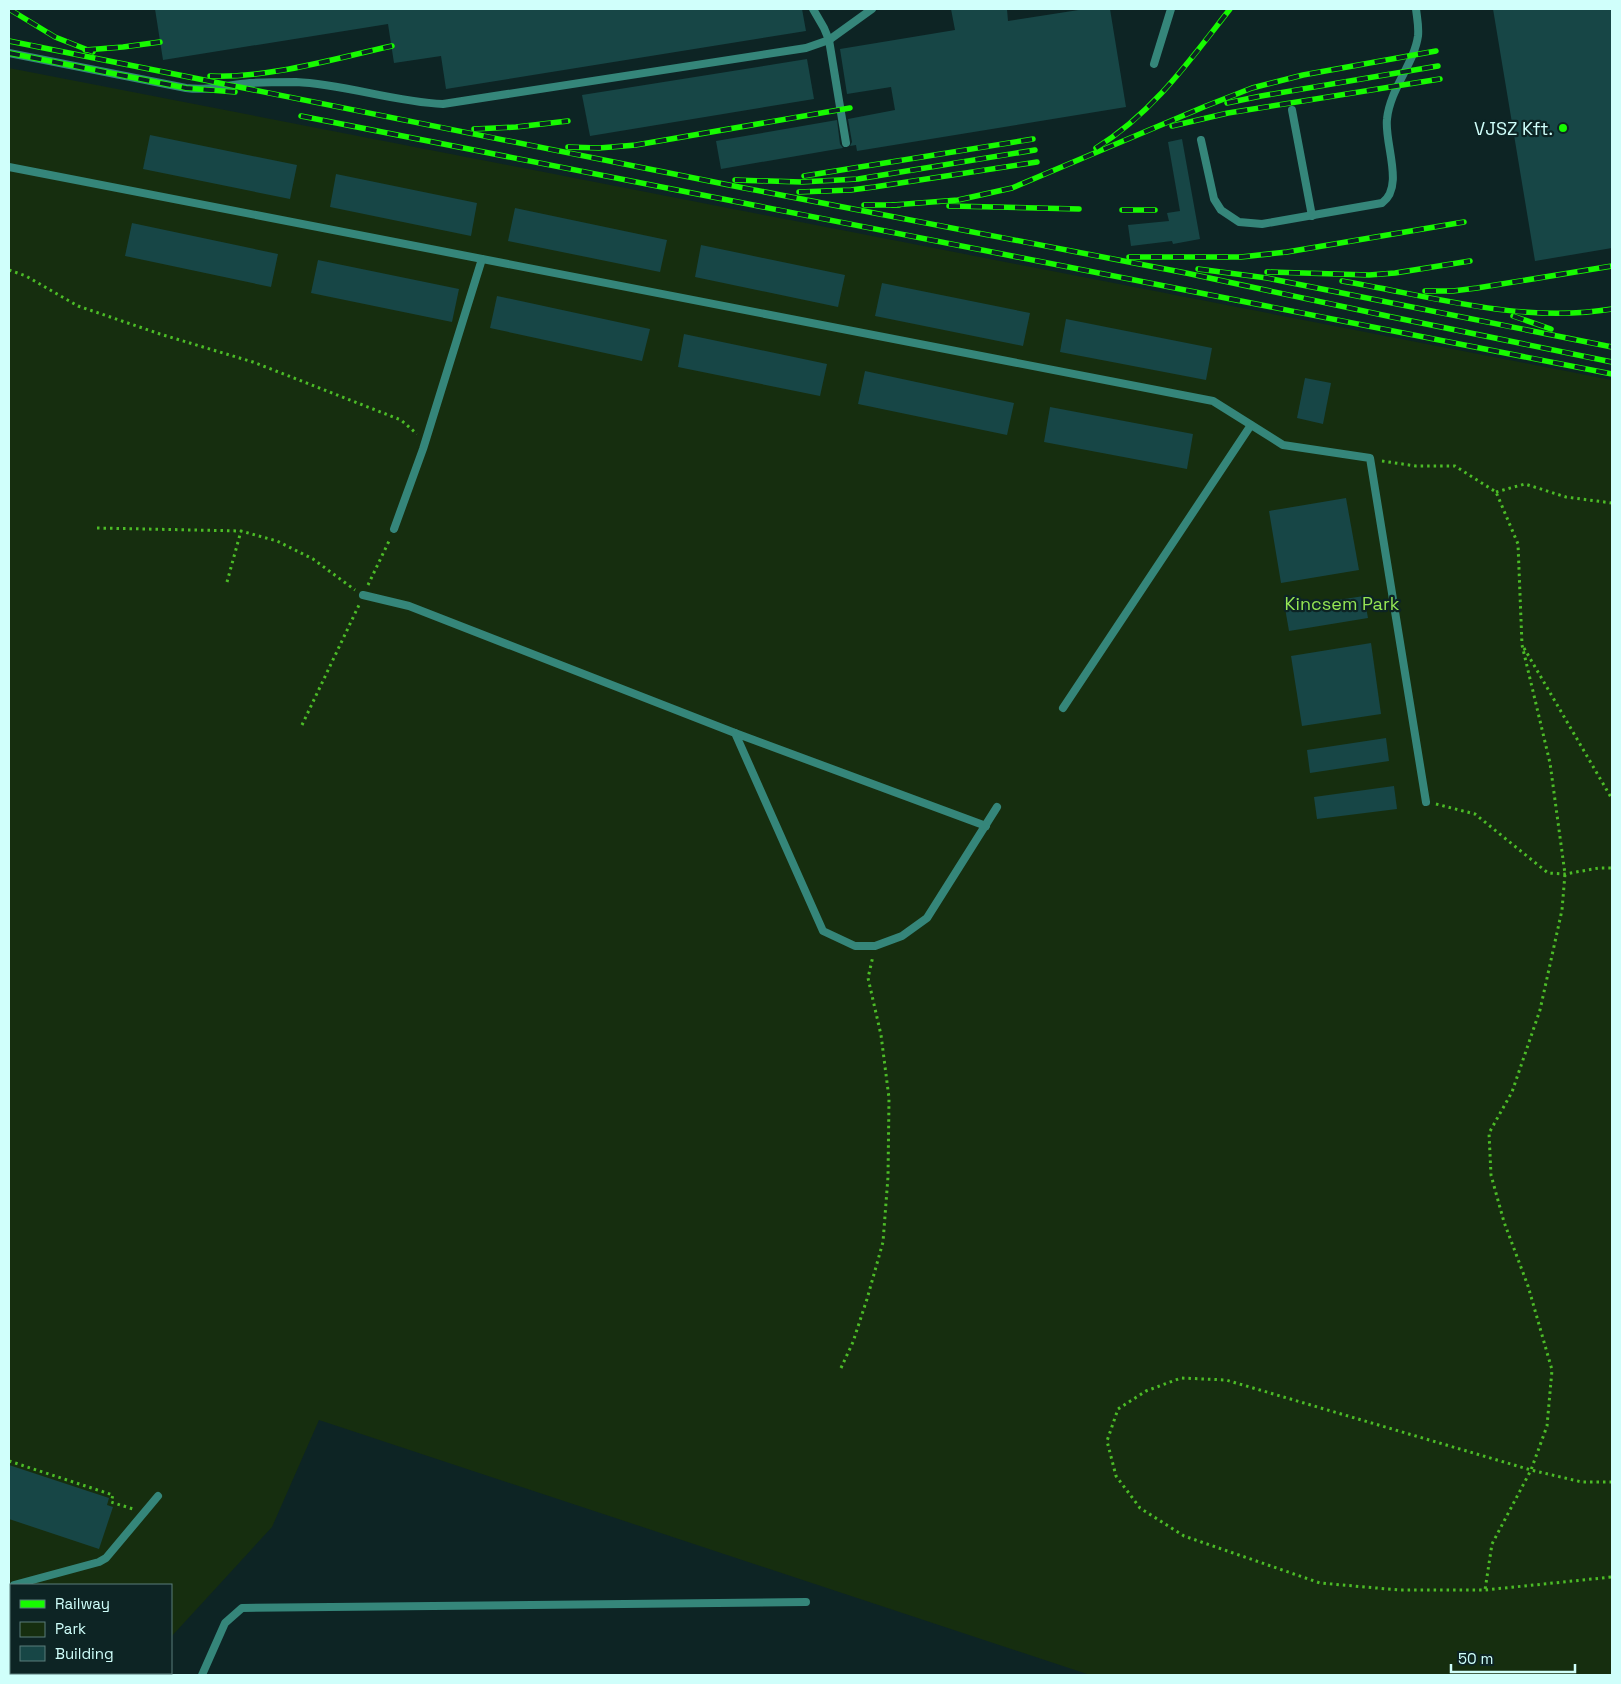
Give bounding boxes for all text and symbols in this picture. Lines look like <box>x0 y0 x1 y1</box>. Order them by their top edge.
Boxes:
place label: VJSZ Kft. <box>1474 117 1553 140</box>
marker: VJSZ Kft. <box>1557 122 1569 134</box>
park label: Kincsem Park <box>1285 592 1400 615</box>
legend <box>10 1584 172 1674</box>
text: Railway <box>55 1594 110 1613</box>
text: Park <box>55 1619 86 1638</box>
scale bar <box>1451 1642 1575 1674</box>
text: Building <box>55 1644 114 1663</box>
text: 50 m <box>1458 1649 1493 1668</box>

